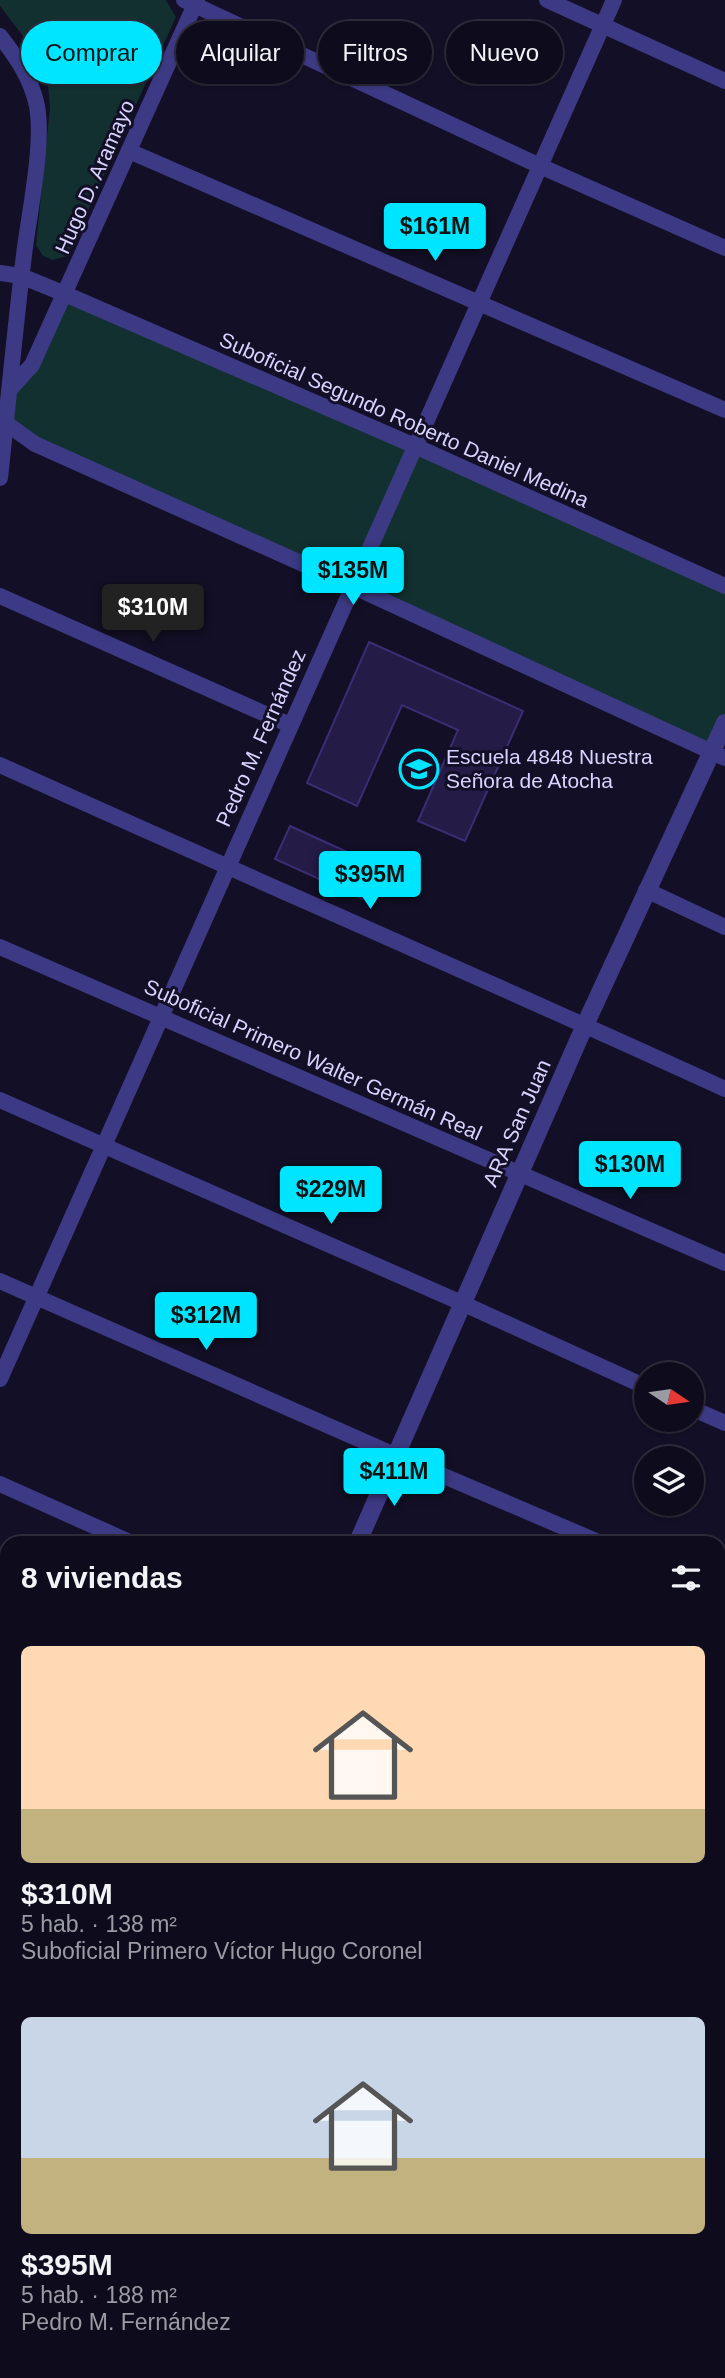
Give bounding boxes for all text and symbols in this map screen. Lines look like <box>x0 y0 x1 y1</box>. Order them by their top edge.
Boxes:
chip: Comprar <box>21 21 162 84</box>
chip: Alquilar <box>176 21 304 84</box>
chip: Filtros <box>318 21 432 84</box>
chip: Nuevo <box>446 21 563 84</box>
street label: Hugo D. Aramayo <box>50 96 139 257</box>
pin: $161M <box>386 204 484 263</box>
text: $161M <box>400 213 470 239</box>
street label: Suboficial Segundo Roberto Daniel Medina <box>216 327 593 512</box>
pin: $135M <box>304 548 402 607</box>
text: $135M <box>318 557 388 583</box>
pin: $310M <box>104 584 202 644</box>
text: $310M <box>118 594 188 620</box>
street label: Pedro M. Fernández <box>211 646 310 830</box>
place label: Escuela 4848 Nuestra Señora de Atocha <box>446 745 653 792</box>
school or university icon: Escuela 4848 Nuestra Señora de Atocha <box>398 748 440 790</box>
pin: $395M <box>321 852 419 911</box>
text: $395M <box>335 861 405 887</box>
street label: Suboficial Primero Walter Germán Real <box>141 974 485 1145</box>
street label: ARA San Juan <box>478 1056 555 1190</box>
pin: $130M <box>581 1142 679 1201</box>
text: $130M <box>595 1151 665 1177</box>
pin: $229M <box>282 1166 380 1226</box>
text: $229M <box>296 1176 366 1202</box>
pin: $312M <box>157 1292 255 1352</box>
text: $312M <box>171 1302 241 1328</box>
north arrow <box>634 1362 704 1432</box>
map controls <box>634 1362 704 1516</box>
button: layers <box>634 1446 704 1516</box>
pin: $411M <box>345 1448 443 1508</box>
text: $411M <box>359 1458 429 1484</box>
icon: filters <box>667 1559 705 1597</box>
text: 8 viviendas <box>21 1561 183 1594</box>
icon: home <box>300 1692 426 1818</box>
text: $310M <box>21 1877 113 1910</box>
text: 5 hab. · 138 m² <box>21 1911 177 1937</box>
text: Suboficial Primero Víctor Hugo Coronel <box>21 1938 422 1964</box>
icon: home <box>300 2063 426 2189</box>
text: $395M <box>21 2248 113 2281</box>
text: 5 hab. · 188 m² <box>21 2282 177 2308</box>
text: Pedro M. Fernández <box>21 2309 231 2335</box>

